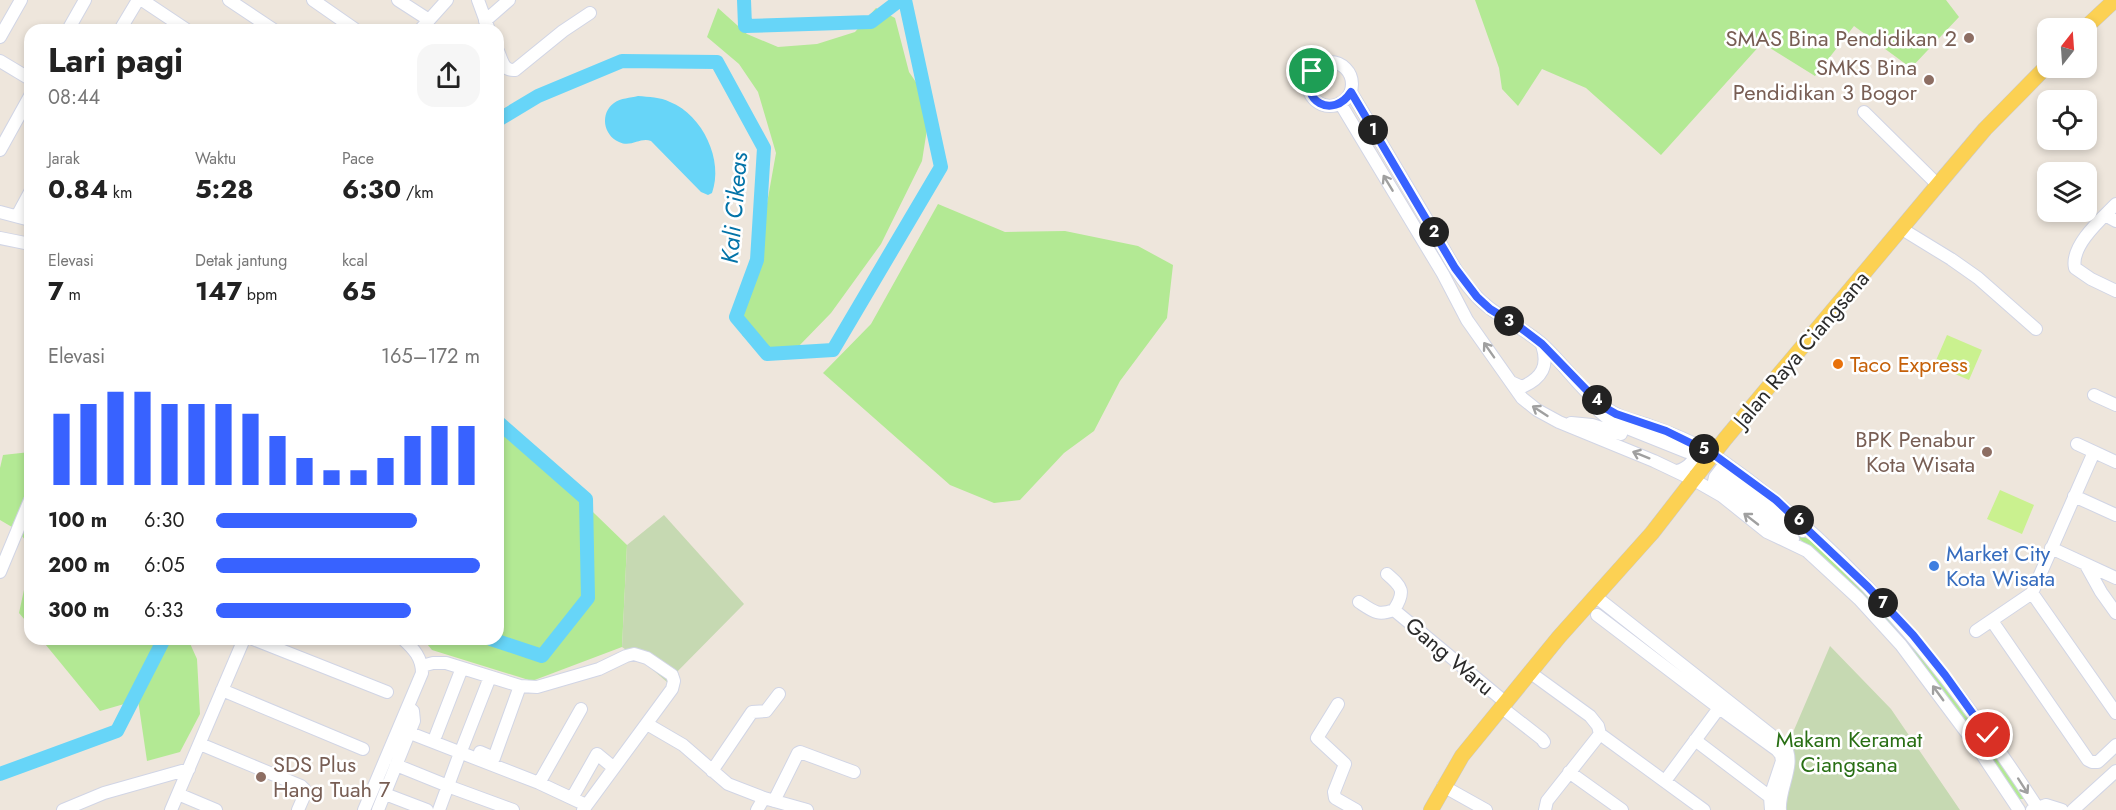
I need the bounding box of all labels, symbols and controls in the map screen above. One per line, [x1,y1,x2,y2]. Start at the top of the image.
north arrow [2037,18,2097,78]
map controls [2037,18,2097,222]
place label: SMAS Bina Pendidikan 2 [1725,22,1957,54]
marker: SMAS Bina Pendidikan 2 [1962,31,1976,45]
text: Lari pagi [48,37,183,84]
button: share [417,44,480,107]
pin [1286,45,1337,96]
place label: SMKS Bina Pendidikan 3 Bogor [1733,51,1917,108]
icon: arrive [1295,54,1328,87]
marker: SMKS Bina Pendidikan 3 Bogor [1922,73,1936,87]
text: 08:44 [48,83,100,112]
button: locate [2037,90,2097,150]
pin: 1 [1358,115,1388,145]
text: 1 [1369,118,1377,141]
text: Jarak [48,147,80,170]
text: Waktu [195,147,236,170]
text: Pace [342,147,374,170]
water label: Kali Cikeas [712,150,756,265]
button: layers [2037,162,2097,222]
text: 0.84 [48,170,108,208]
text: 5:28 [195,170,254,208]
text: 6:30 [342,170,401,208]
one-way arrow [1382,175,1394,192]
text: km [108,181,132,204]
text: /km [401,181,434,204]
pin: 2 [1419,217,1449,247]
text: 2 [1429,220,1439,243]
text: Elevasi [48,249,94,272]
text: Detak jantung [195,249,287,272]
text: kcal [342,249,368,272]
street label: Jalan Raya Ciangsana [1724,264,1876,437]
text: 7 [48,272,64,310]
text: 147 [195,272,242,310]
text: 65 [342,272,376,310]
text: m [64,283,81,306]
text: bpm [242,283,278,306]
pin: 3 [1494,306,1524,336]
text: 3 [1504,309,1514,332]
text: Elevasi [48,342,105,371]
text: 165–172 m [381,342,480,371]
one-way arrow [1483,343,1495,359]
place label: Taco Express [1850,348,1968,380]
marker: Taco Express [1831,357,1845,371]
pin: 4 [1582,385,1612,415]
text: 4 [1591,388,1603,411]
one-way arrow [1532,405,1549,417]
place label: BPK Penabur Kota Wisata [1855,423,1975,480]
pin: 5 [1689,434,1719,464]
text: 5 [1699,437,1709,460]
marker: BPK Penabur Kota Wisata [1980,445,1994,459]
one-way arrow [1632,449,1650,460]
pin: 6 [1784,505,1814,535]
text: 100 m [48,506,107,535]
text: 6:30 [144,506,184,535]
text: 6 [1794,508,1804,531]
one-way arrow [1743,513,1759,526]
place label: Market City Kota Wisata [1946,537,2055,594]
text: 200 m [48,551,110,580]
text: 6:05 [144,551,185,580]
marker: Market City Kota Wisata [1927,559,1941,573]
pin: 7 [1868,588,1898,618]
text: 7 [1878,591,1888,614]
text: 300 m [48,596,109,625]
text: 6:33 [144,596,183,625]
street label: Gang Waru [1399,609,1501,703]
one-way arrow [1932,685,1944,701]
pin [1962,709,2013,760]
icon: check [1971,718,2004,751]
park label: Makam Keramat Ciangsana [1776,723,1923,780]
place label: SDS Plus Hang Tuah 7 [273,748,391,805]
marker: SDS Plus Hang Tuah 7 [254,770,268,784]
one-way arrow [2017,778,2030,795]

